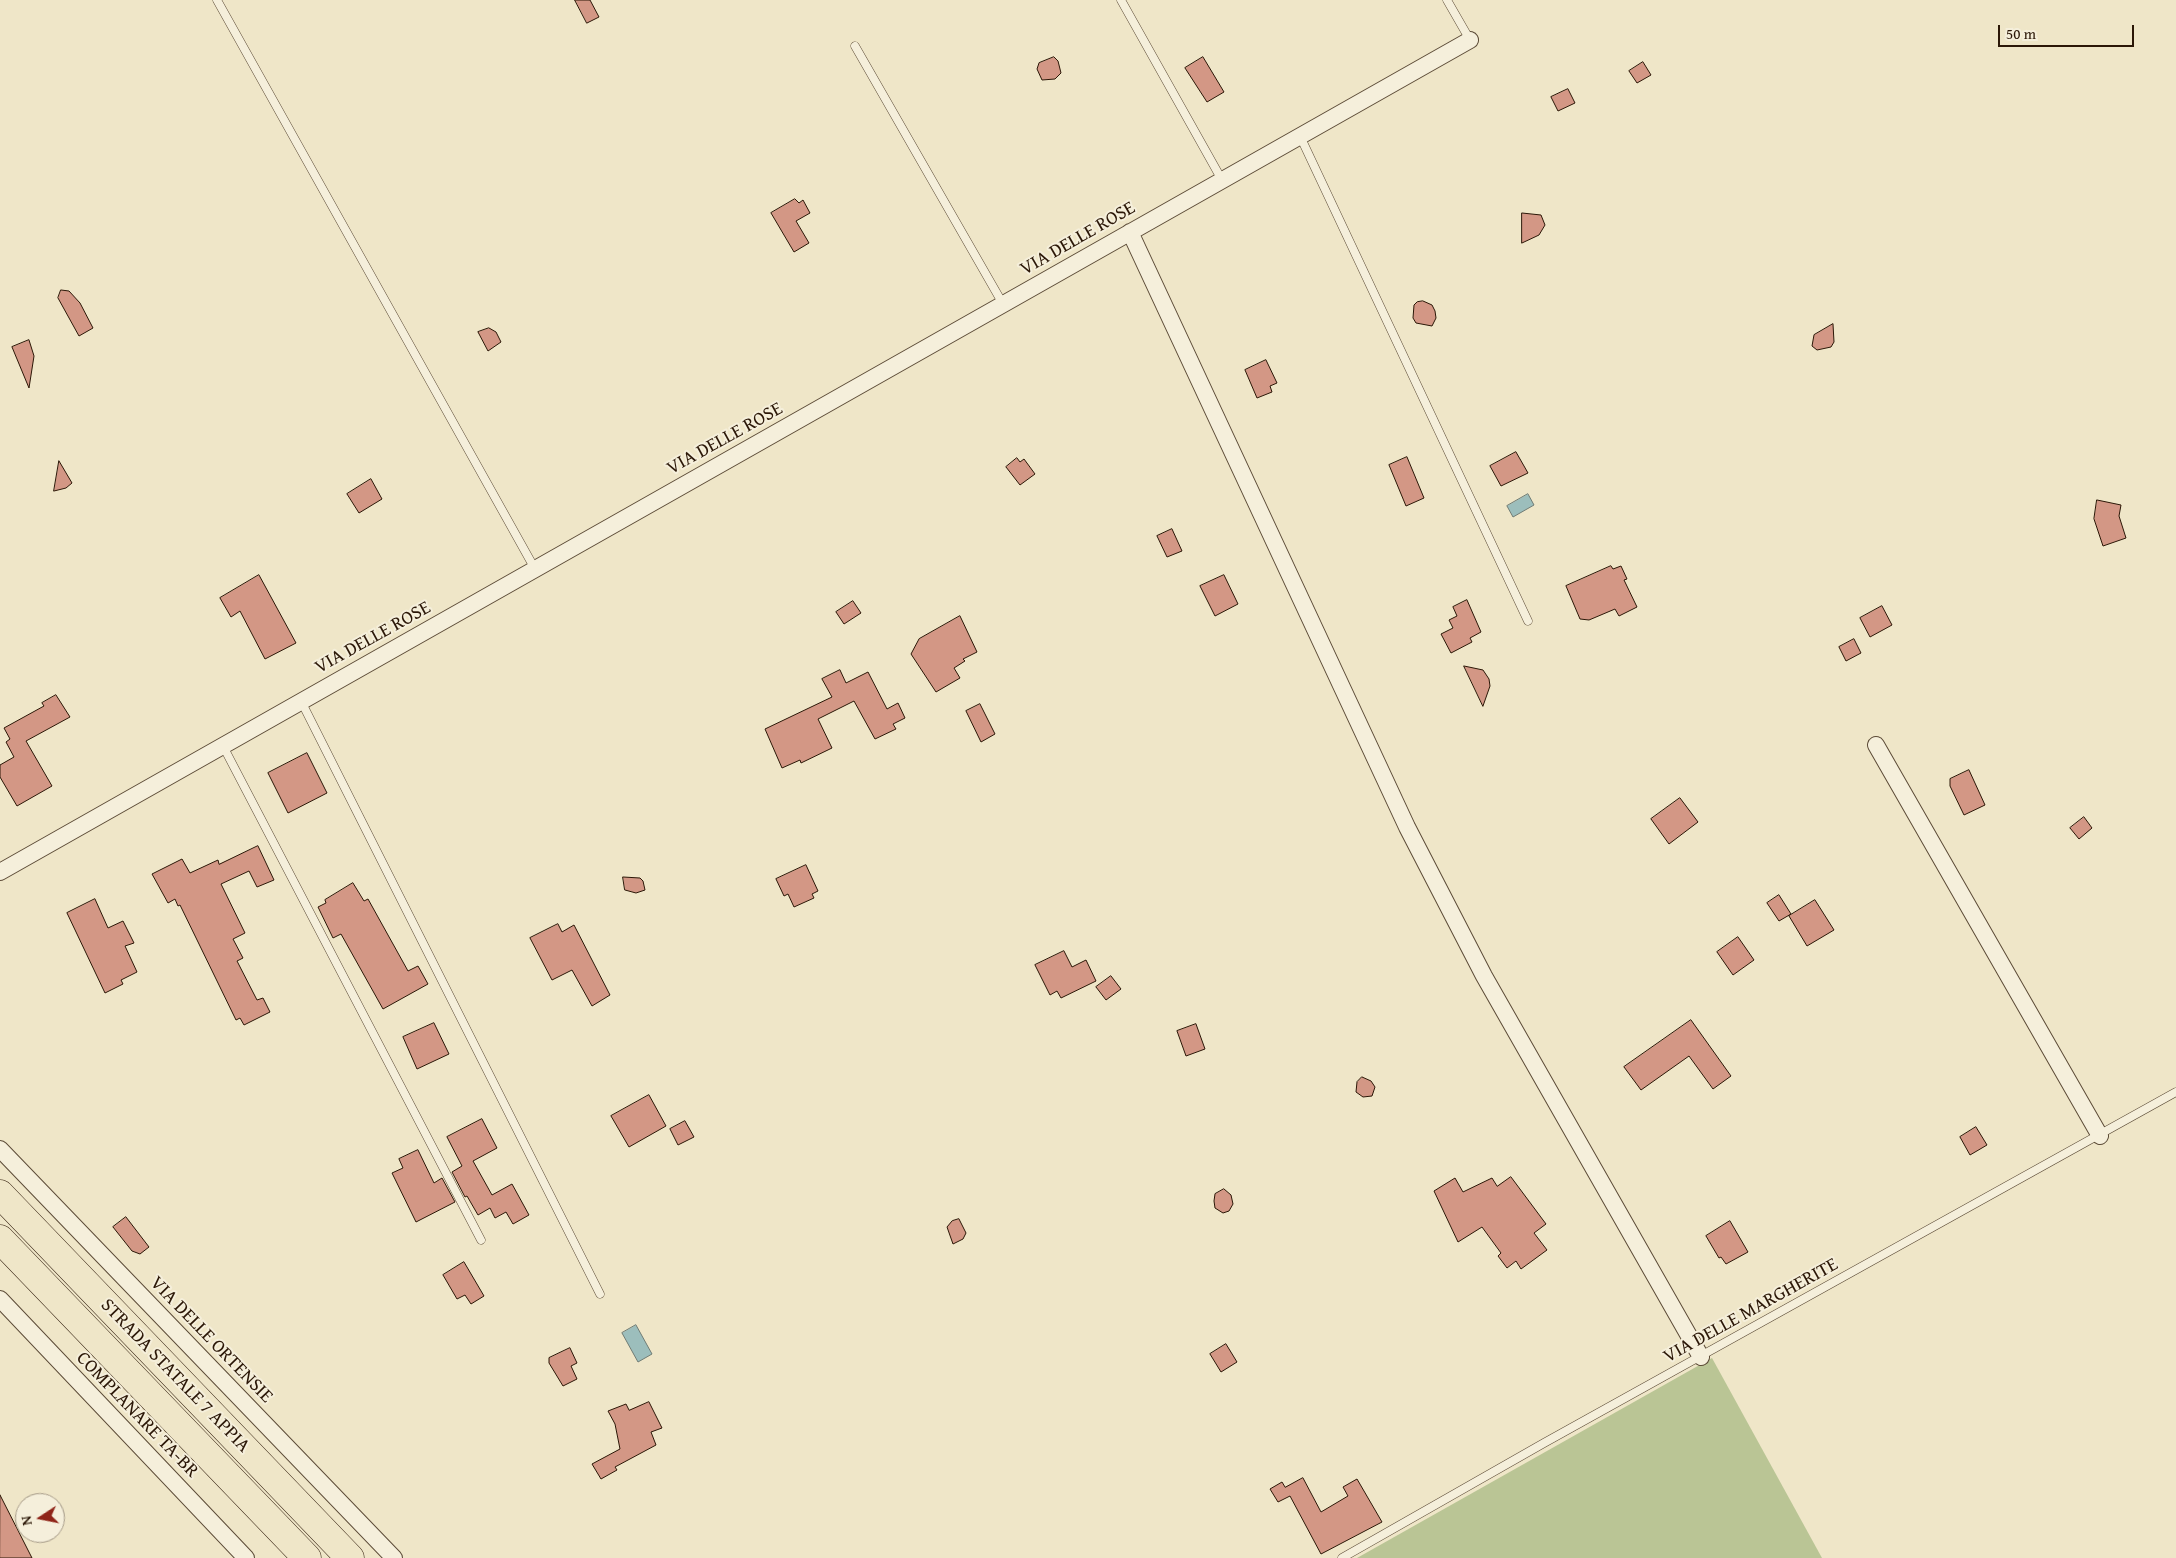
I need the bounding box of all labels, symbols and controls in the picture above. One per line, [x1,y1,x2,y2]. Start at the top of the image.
scale bar [2001,15,2137,47]
text: 50 m [2006,23,2036,44]
street label: VIA DELLE ROSE [1017,197,1139,281]
street label: VIA DELLE ROSE [663,398,787,480]
street label: VIA DELLE ROSE [311,597,435,679]
street label: VIA DELLE MARGHERITE [1660,1254,1842,1368]
street label: VIA DELLE ORTENSIE [145,1272,277,1408]
street label: STRADA STATALE 7 APPIA [96,1294,254,1458]
street label: COMPLANARE TA-BR [71,1347,203,1483]
north arrow [15,1493,65,1543]
text: N [16,1514,37,1527]

